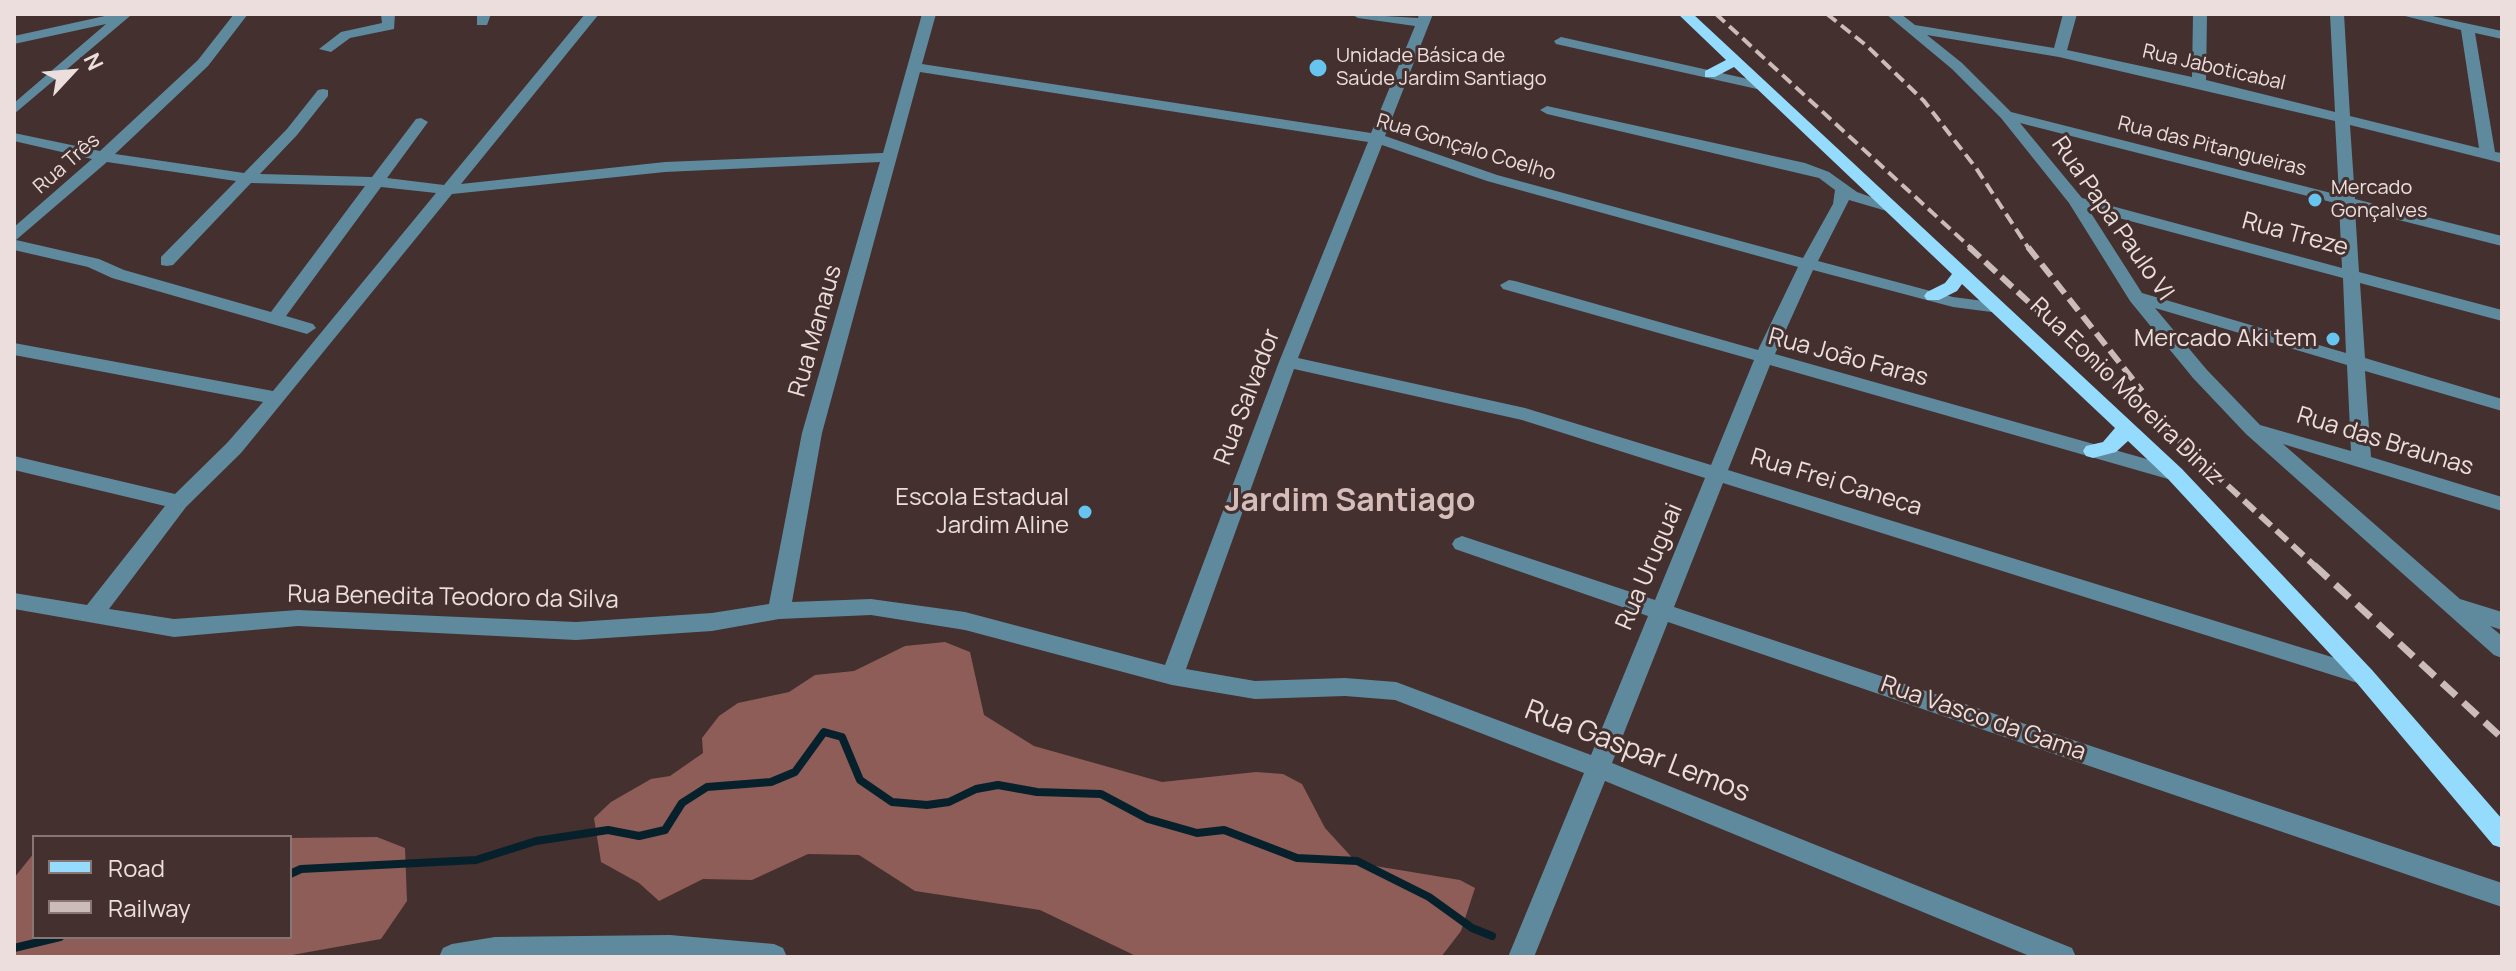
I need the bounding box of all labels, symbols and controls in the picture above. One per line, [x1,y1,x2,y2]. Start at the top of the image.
north arrow [32,32,112,112]
street label: Rua Jaboticabal [2140,40,2288,96]
place label: Unidade Básica de Saúde Jardim Santiago [1336,44,1547,91]
text: N [77,48,111,75]
marker: Unidade Básica de Saúde Jardim Santiago [1307,57,1329,79]
street label: Rua Gonçalo Coelho [1373,109,1559,187]
street label: Rua das Pitangueiras [2115,112,2309,182]
street label: Rua Três [29,129,105,199]
street label: Rua Papa Paulo VI [2045,132,2179,306]
place label: Mercado Gonçalves [2331,176,2427,223]
marker: Mercado Gonçalves [2306,191,2324,209]
street label: Rua Treze [2239,207,2351,263]
street label: Rua Manaus [783,262,849,400]
street label: Rua Eonio Moreira Diniz [2023,292,2229,492]
street label: Rua João Faras [1765,323,1931,393]
street label: Rua Salvador [1209,325,1287,469]
place label: Mercado Aki tem [2134,325,2317,353]
marker: Mercado Aki tem [2324,330,2342,348]
street label: Rua das Braunas [2293,401,2477,483]
street label: Rua Frei Caneca [1747,443,1925,523]
district label: Jardim Santiago [1224,483,1476,521]
place label: Escola Estadual Jardim Aline [895,484,1069,540]
street label: Rua Uruguai [1610,499,1690,635]
marker: Escola Estadual Jardim Aline [1076,503,1094,521]
street label: Rua Benedita Teodoro da Silva [287,581,619,615]
street label: Rua Vasco da Gama [1877,670,2089,768]
street label: Rua Gaspar Lemos [1520,694,1754,810]
legend [32,835,292,939]
text: Road [108,851,165,884]
text: Railway [108,891,191,924]

